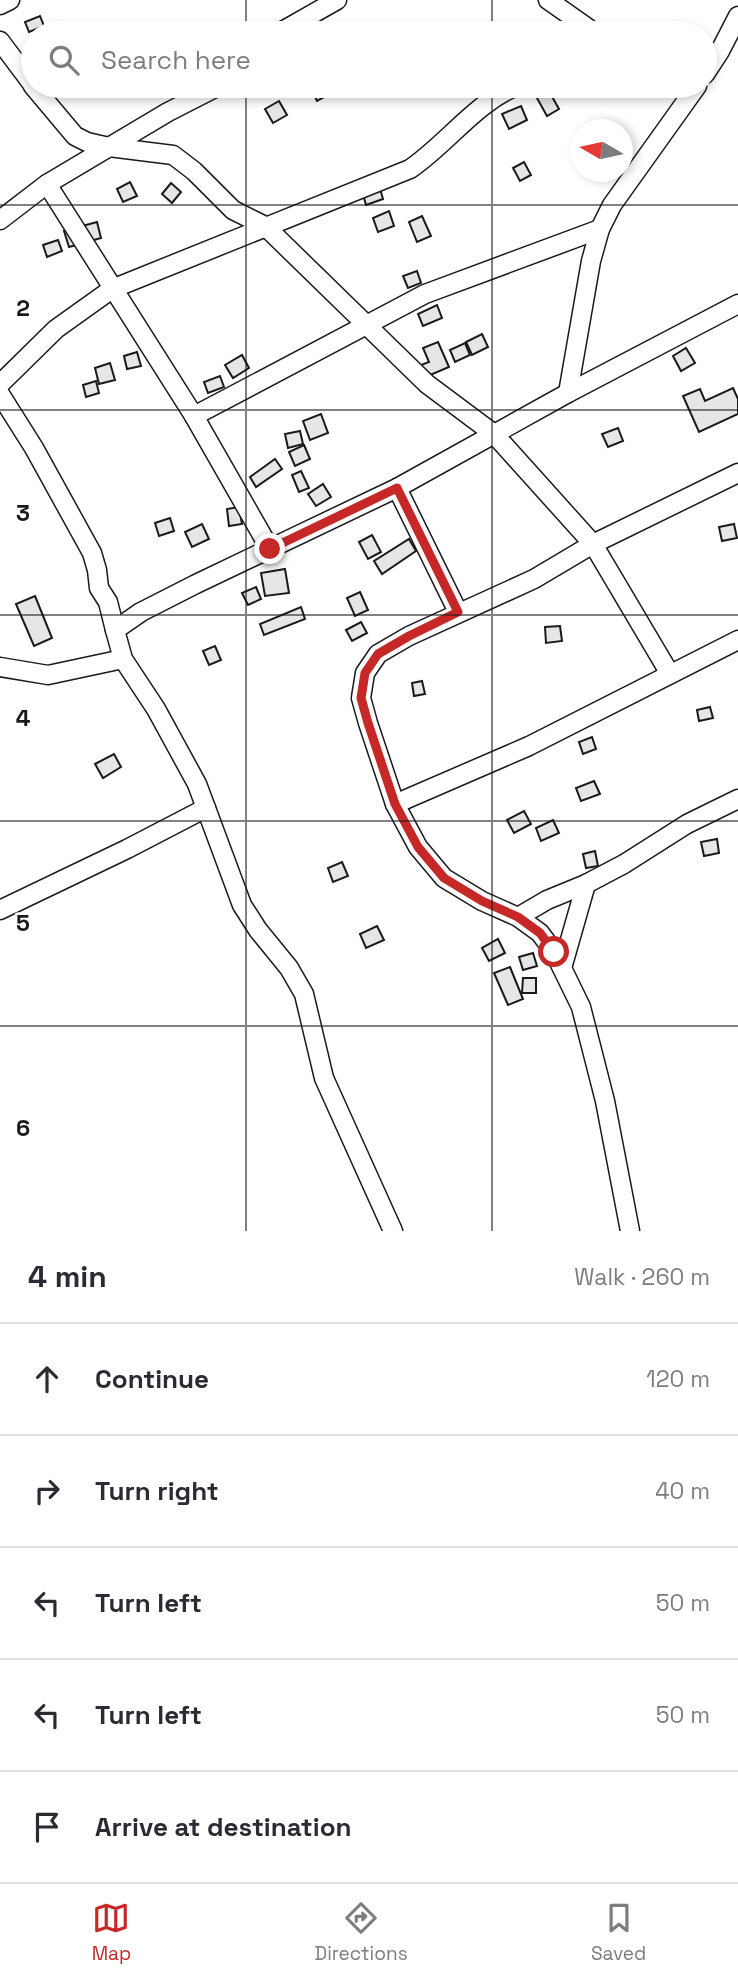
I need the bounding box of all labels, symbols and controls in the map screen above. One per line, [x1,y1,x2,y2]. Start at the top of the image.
search box [21,21,717,98]
icon: search [45,41,83,79]
text: Search here [101,43,251,77]
north arrow [570,119,633,182]
text: 2 [16,293,30,323]
text: 3 [16,498,30,528]
route end [254,533,285,564]
text: 4 [16,703,31,733]
text: 5 [16,908,30,938]
route start [538,936,569,967]
text: 6 [16,1113,30,1143]
text: 4 min [28,1257,107,1296]
text: Walk · 260 m [574,1262,710,1292]
icon: ahead [28,1360,66,1398]
text: Continue [95,1362,209,1396]
text: 120 m [646,1364,710,1394]
icon: right [28,1472,66,1510]
text: Turn right [95,1474,219,1508]
text: 40 m [655,1476,710,1506]
icon: left [28,1584,66,1622]
text: Turn left [95,1586,202,1620]
text: 50 m [656,1588,710,1618]
icon: left [28,1696,66,1734]
text: Turn left [95,1698,202,1732]
text: 50 m [656,1700,710,1730]
icon: arrive [28,1808,66,1846]
text: Arrive at destination [95,1810,352,1844]
tab: Map [92,1899,131,1966]
tab: Directions [315,1899,408,1966]
tab: Saved [591,1899,646,1966]

